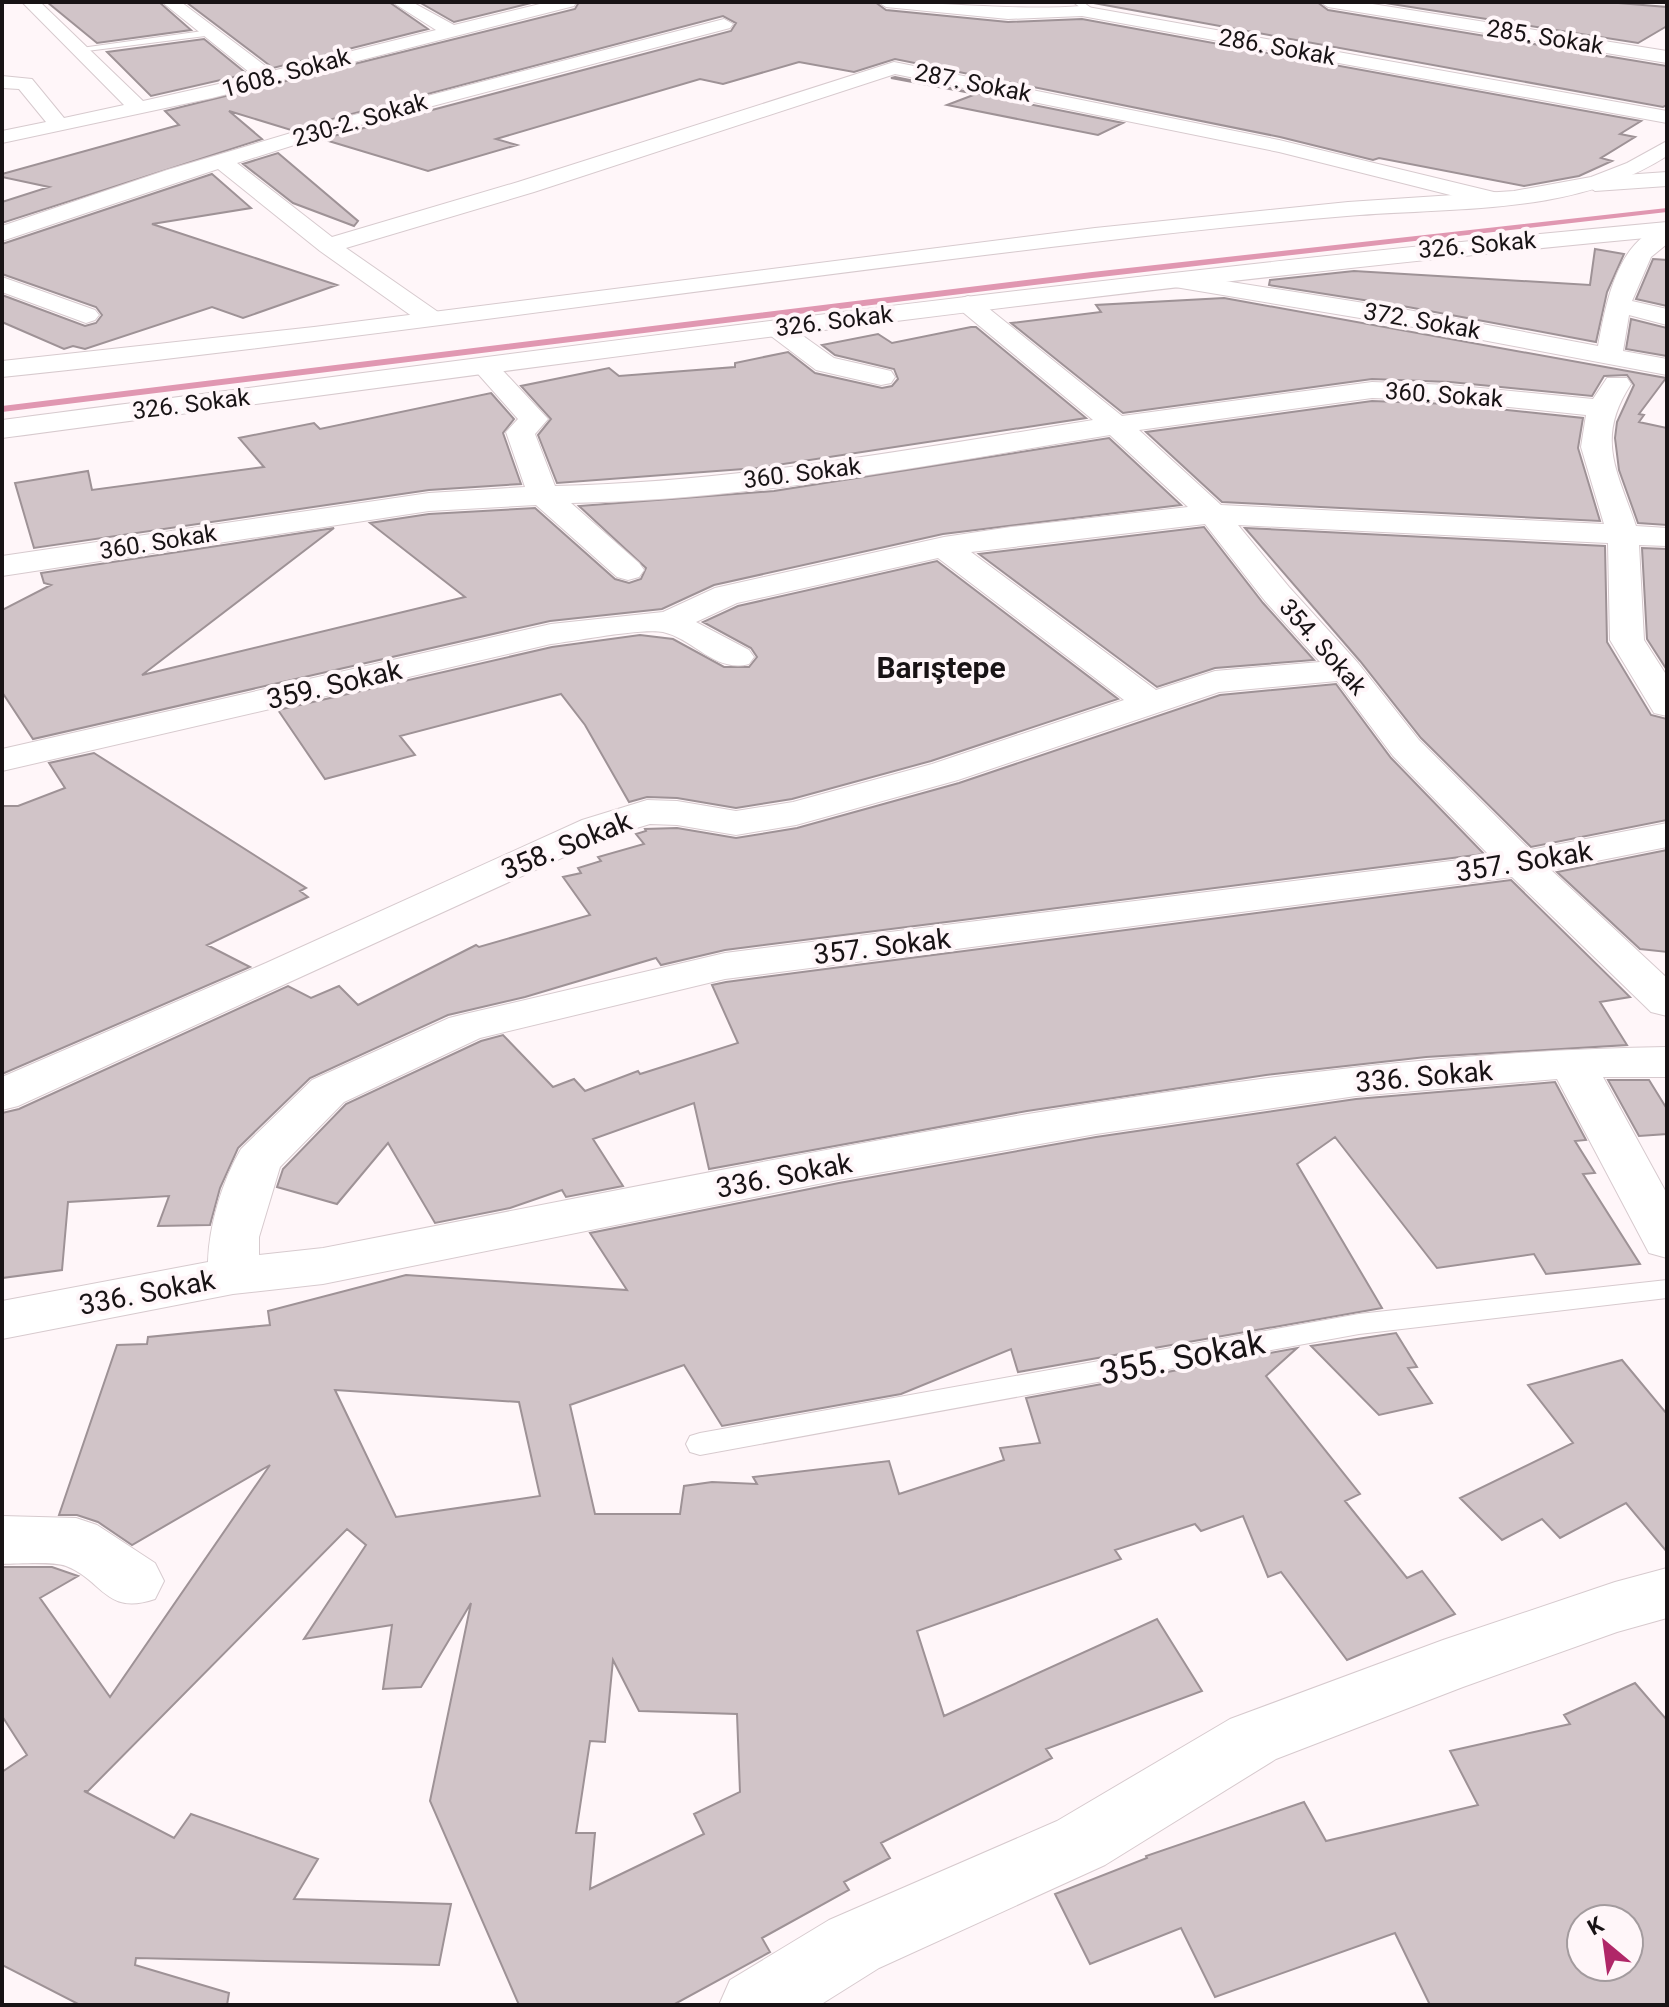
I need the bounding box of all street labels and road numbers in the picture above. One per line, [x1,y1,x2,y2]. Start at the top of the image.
street label: 285. Sokak [1484,14,1606,60]
street label: 286. Sokak [1216,23,1338,71]
street label: 1608. Sokak [219,42,354,104]
street label: 287. Sokak [912,58,1034,108]
street label: 230-2. Sokak [290,87,431,153]
street label: 326. Sokak [1417,226,1538,264]
street label: 372. Sokak [1361,297,1483,345]
street label: 326. Sokak [774,300,895,342]
street label: 360. Sokak [1384,377,1505,413]
street label: 326. Sokak [131,383,252,425]
street label: 360. Sokak [742,452,863,494]
street label: 360. Sokak [97,519,219,565]
street label: 354. Sokak [1274,593,1373,701]
street label: 359. Sokak [263,653,406,716]
street label: 358. Sokak [496,804,637,887]
street label: 357. Sokak [1453,834,1595,889]
street label: 357. Sokak [812,922,953,971]
street label: 336. Sokak [1354,1054,1495,1099]
street label: 336. Sokak [713,1146,856,1205]
street label: 336. Sokak [76,1263,219,1322]
street label: 355. Sokak [1096,1321,1269,1393]

